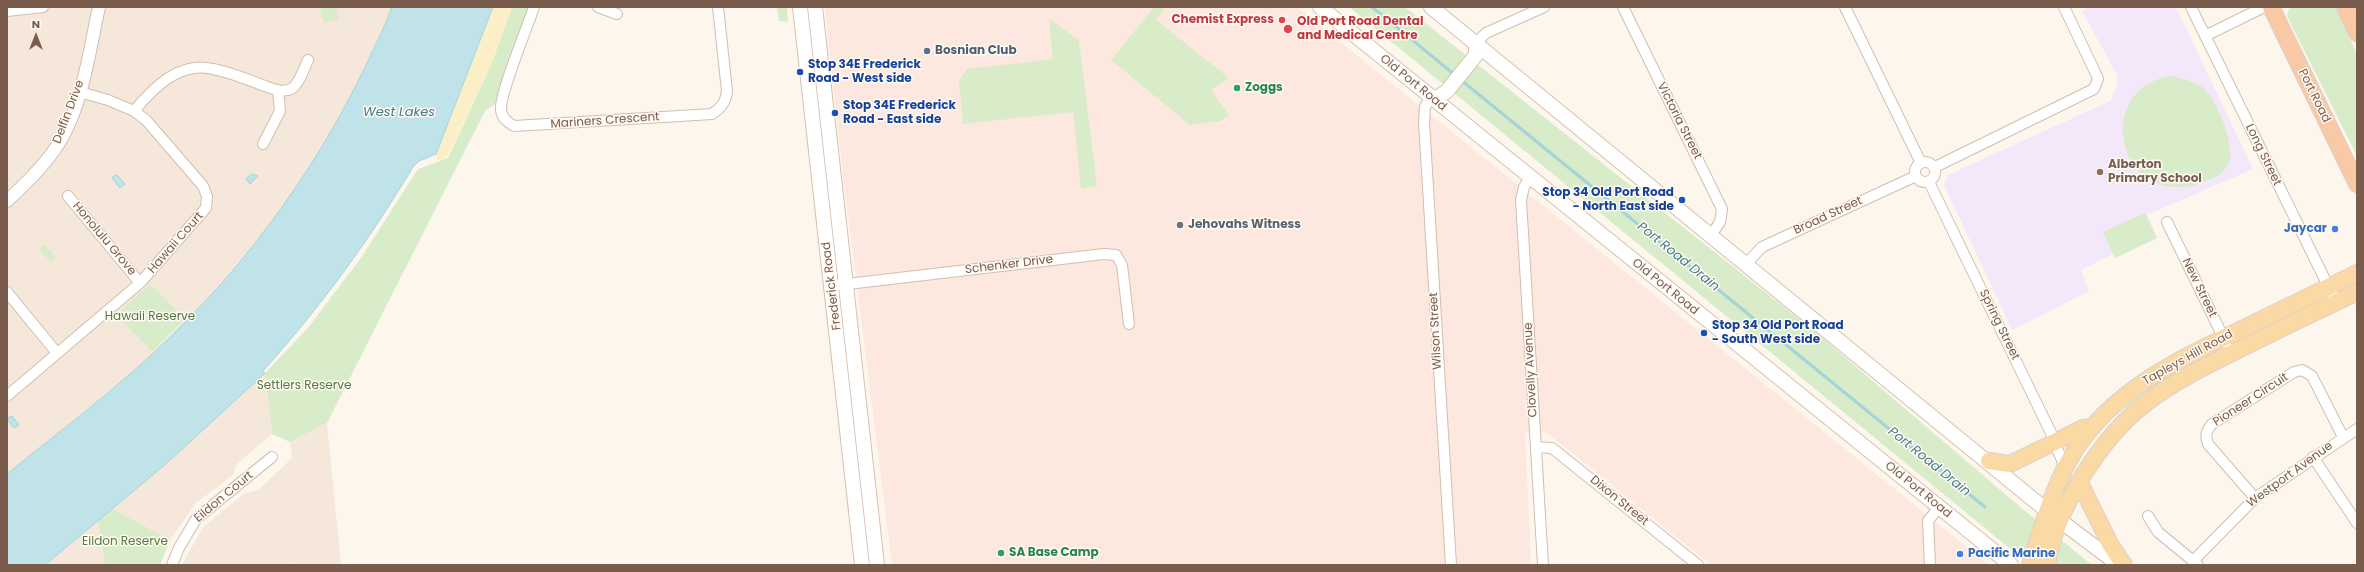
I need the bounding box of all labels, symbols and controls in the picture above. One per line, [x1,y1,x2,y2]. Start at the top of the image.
place label: Chemist Express [1171,13,1274,27]
marker: Chemist Express [1277,15,1287,25]
place label: Old Port Road Dental and Medical Centre [1297,15,1423,43]
north arrow [16,16,56,56]
text: N [32,16,40,32]
marker: Old Port Road Dental and Medical Centre [1282,23,1294,35]
place label: Bosnian Club [935,44,1017,58]
marker: Bosnian Club [922,46,932,56]
street label: Old Port Road [1377,52,1449,114]
place label: Stop 34E Frederick Road - West side [808,58,921,86]
marker: Stop 34E Frederick Road - West side [795,67,805,77]
street label: Port Road [2295,67,2333,125]
street label: Delfin Drive [50,78,88,146]
street label: Victoria Street [1653,80,1705,162]
place label: Zoggs [1245,81,1283,95]
marker: Zoggs [1232,83,1242,93]
place label: Stop 34E Frederick Road - East side [843,99,956,127]
water label: West Lakes [363,105,435,121]
marker: Stop 34E Frederick Road - East side [830,108,840,118]
street label: Mariners Crescent [550,110,660,132]
street label: Long Street [2242,122,2284,188]
place label: Alberton Primary School [2108,158,2202,186]
marker: Alberton Primary School [2095,167,2105,177]
place label: Stop 34 Old Port Road - North East side [1542,186,1674,214]
street label: Broad Street [1791,194,1865,238]
marker: Stop 34 Old Port Road - North East side [1677,195,1687,205]
street label: Honolulu Grove [69,199,139,279]
street label: Hawaii Court [145,209,207,277]
place label: Jehovahs Witness [1188,218,1301,232]
water label: Port Road Drain [1634,219,1722,295]
marker: Jehovahs Witness [1175,220,1185,230]
place label: Jaycar [2284,222,2327,236]
marker: Jaycar [2330,224,2340,234]
street label: Frederick Road [819,241,845,331]
street label: Schenker Drive [964,252,1054,278]
street label: Old Port Road [1629,256,1701,318]
street label: New Street [2178,256,2220,320]
street label: Spring Street [1976,287,2022,363]
street label: Wilson Street [1427,292,1445,370]
park label: Hawaii Reserve [105,310,195,324]
place label: Stop 34 Old Port Road - South West side [1712,319,1844,347]
street label: Clovelly Avenue [1521,322,1541,418]
street label: Tapleys Hill Road [2140,327,2236,389]
marker: Stop 34 Old Port Road - South West side [1699,328,1709,338]
street label: Pioneer Circuit [2211,370,2291,430]
park label: Settlers Reserve [257,379,351,393]
water label: Port Road Drain [1885,424,1973,500]
street label: Westport Avenue [2244,439,2336,511]
street label: Old Port Road [1882,459,1954,521]
street label: Eildon Court [192,468,256,526]
street label: Dixon Street [1587,473,1651,529]
park label: Eildon Reserve [82,535,168,549]
place label: SA Base Camp [1009,546,1099,560]
place label: Pacific Marine [1968,547,2055,561]
marker: SA Base Camp [996,548,1006,558]
marker: Pacific Marine [1955,549,1965,559]

